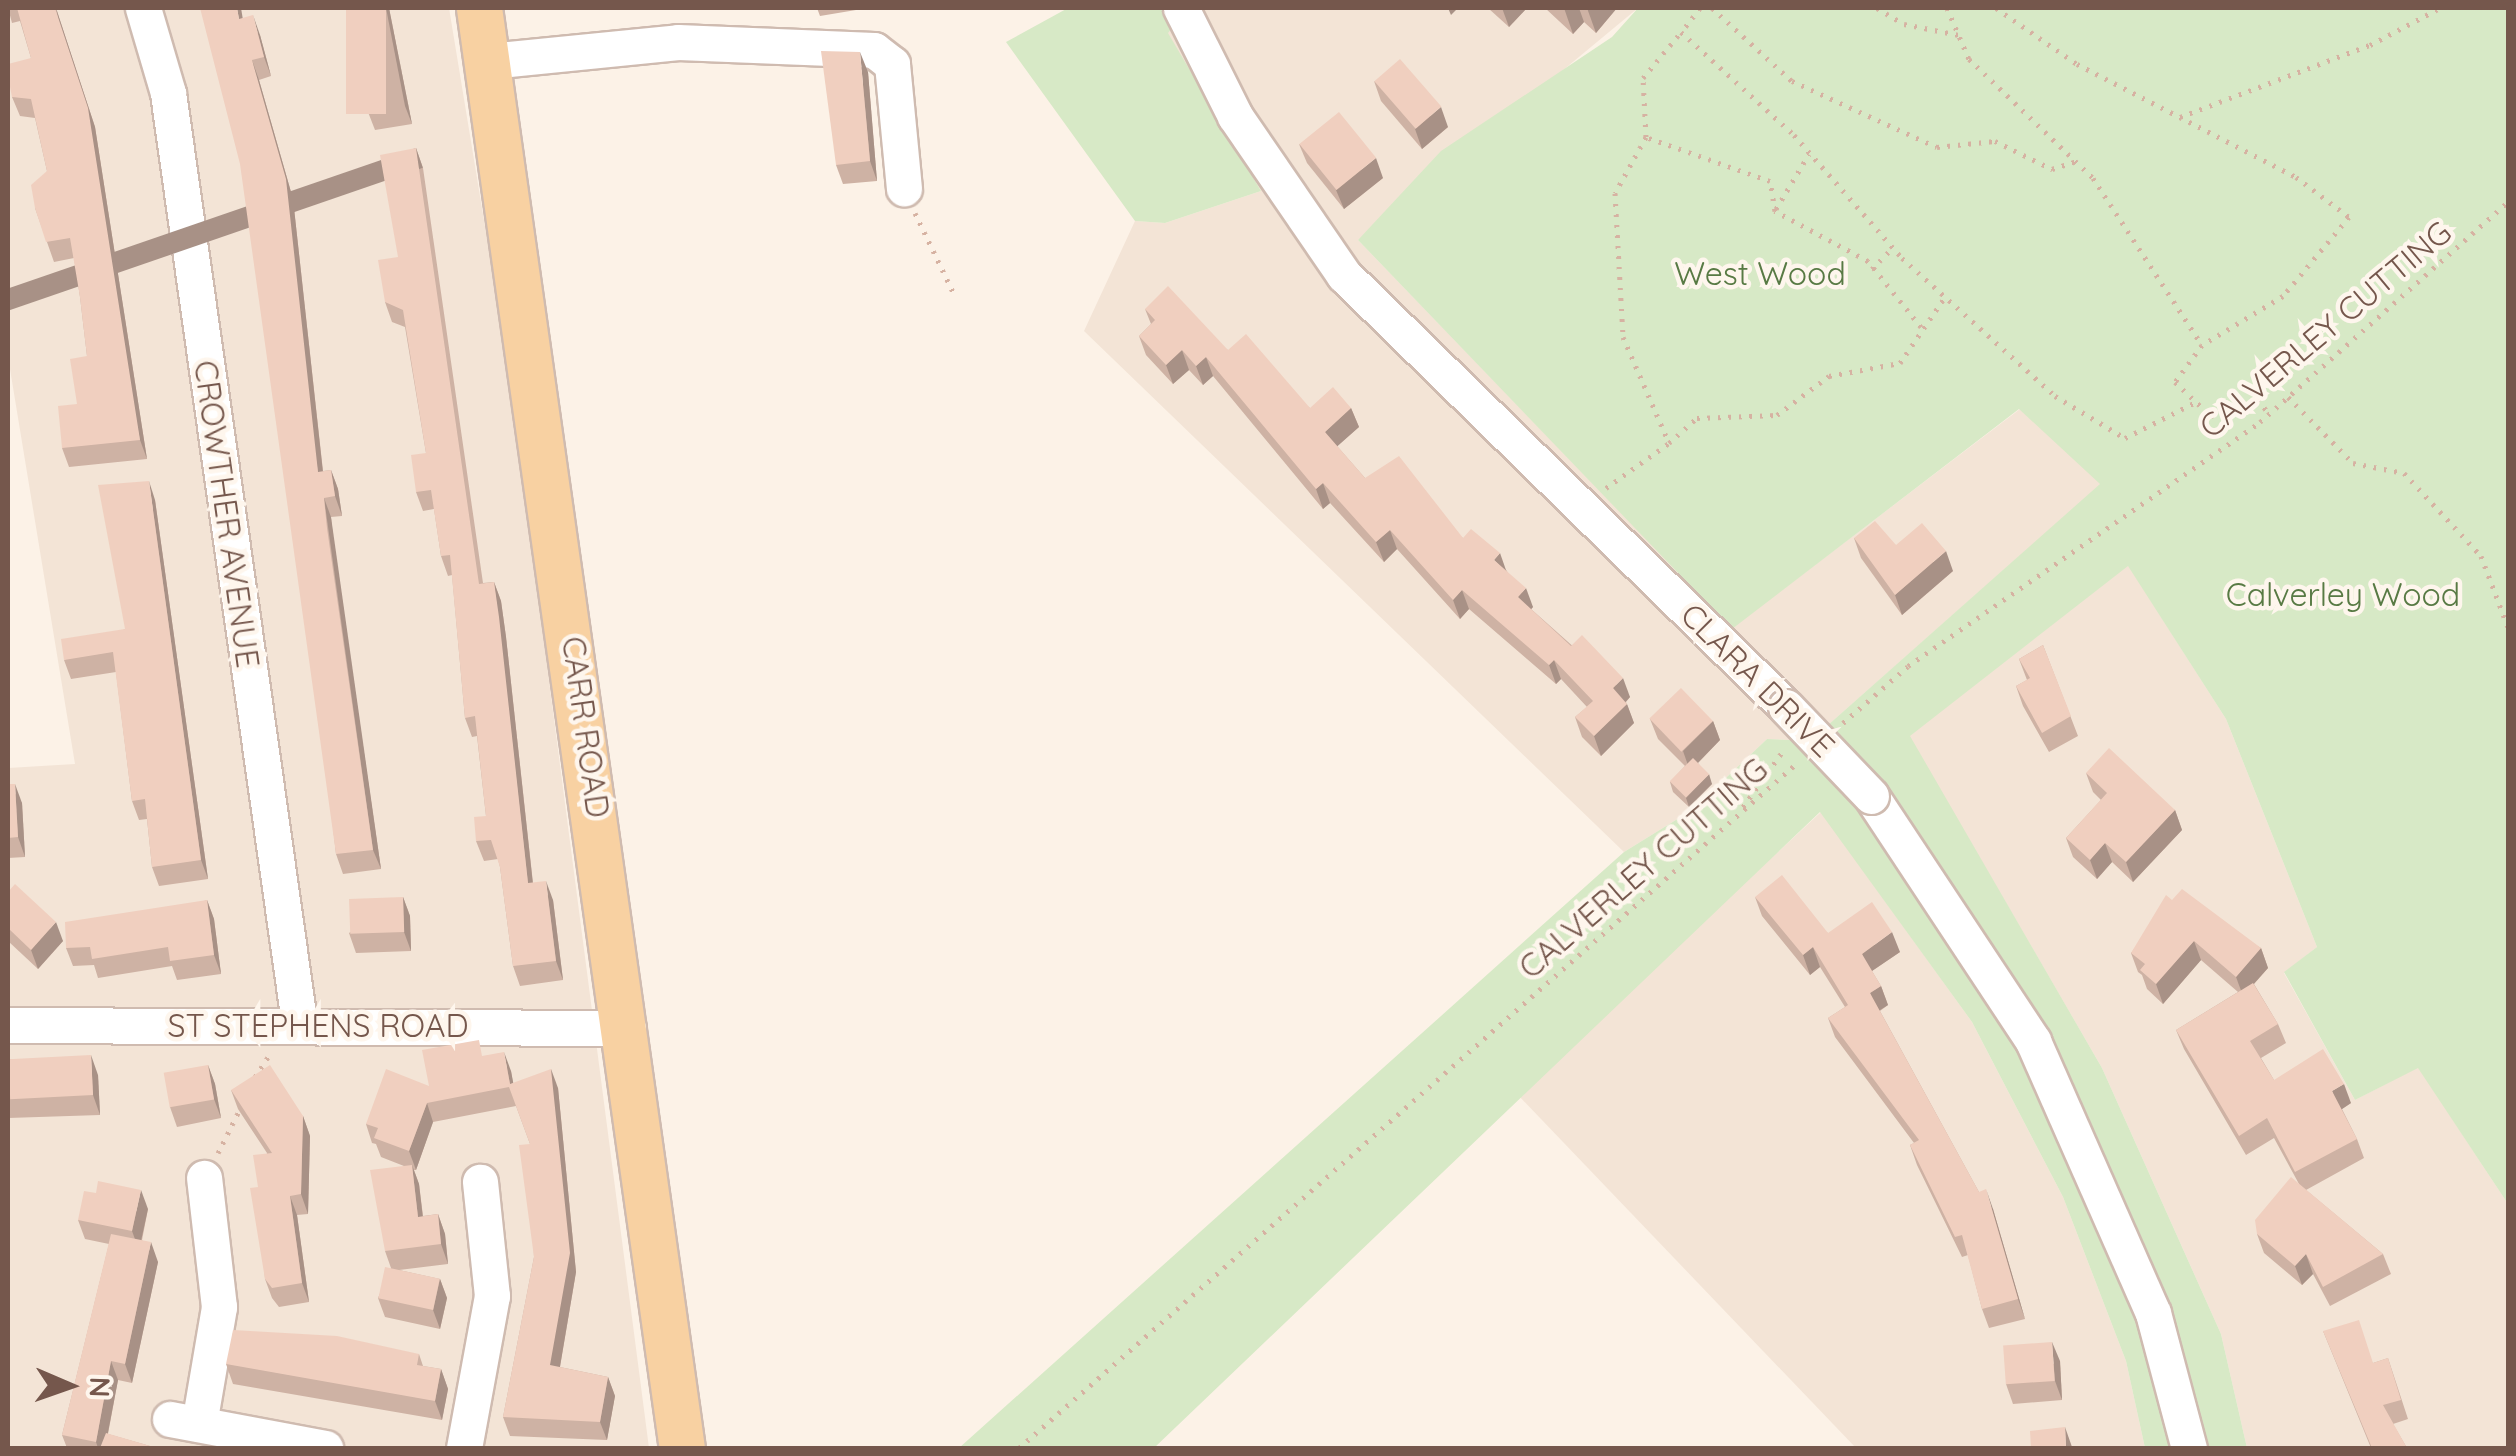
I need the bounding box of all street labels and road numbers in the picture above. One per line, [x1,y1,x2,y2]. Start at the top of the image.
street label: CALVERLEY CUTTING [2191,213,2459,445]
street label: CROWTHER AVENUE [186,358,268,670]
street label: CLARA DRIVE [1673,595,1843,765]
street label: CARR ROAD [554,634,618,820]
street label: CALVERLEY CUTTING [1511,750,1775,986]
street label: ST STEPHENS ROAD [167,1006,469,1044]

